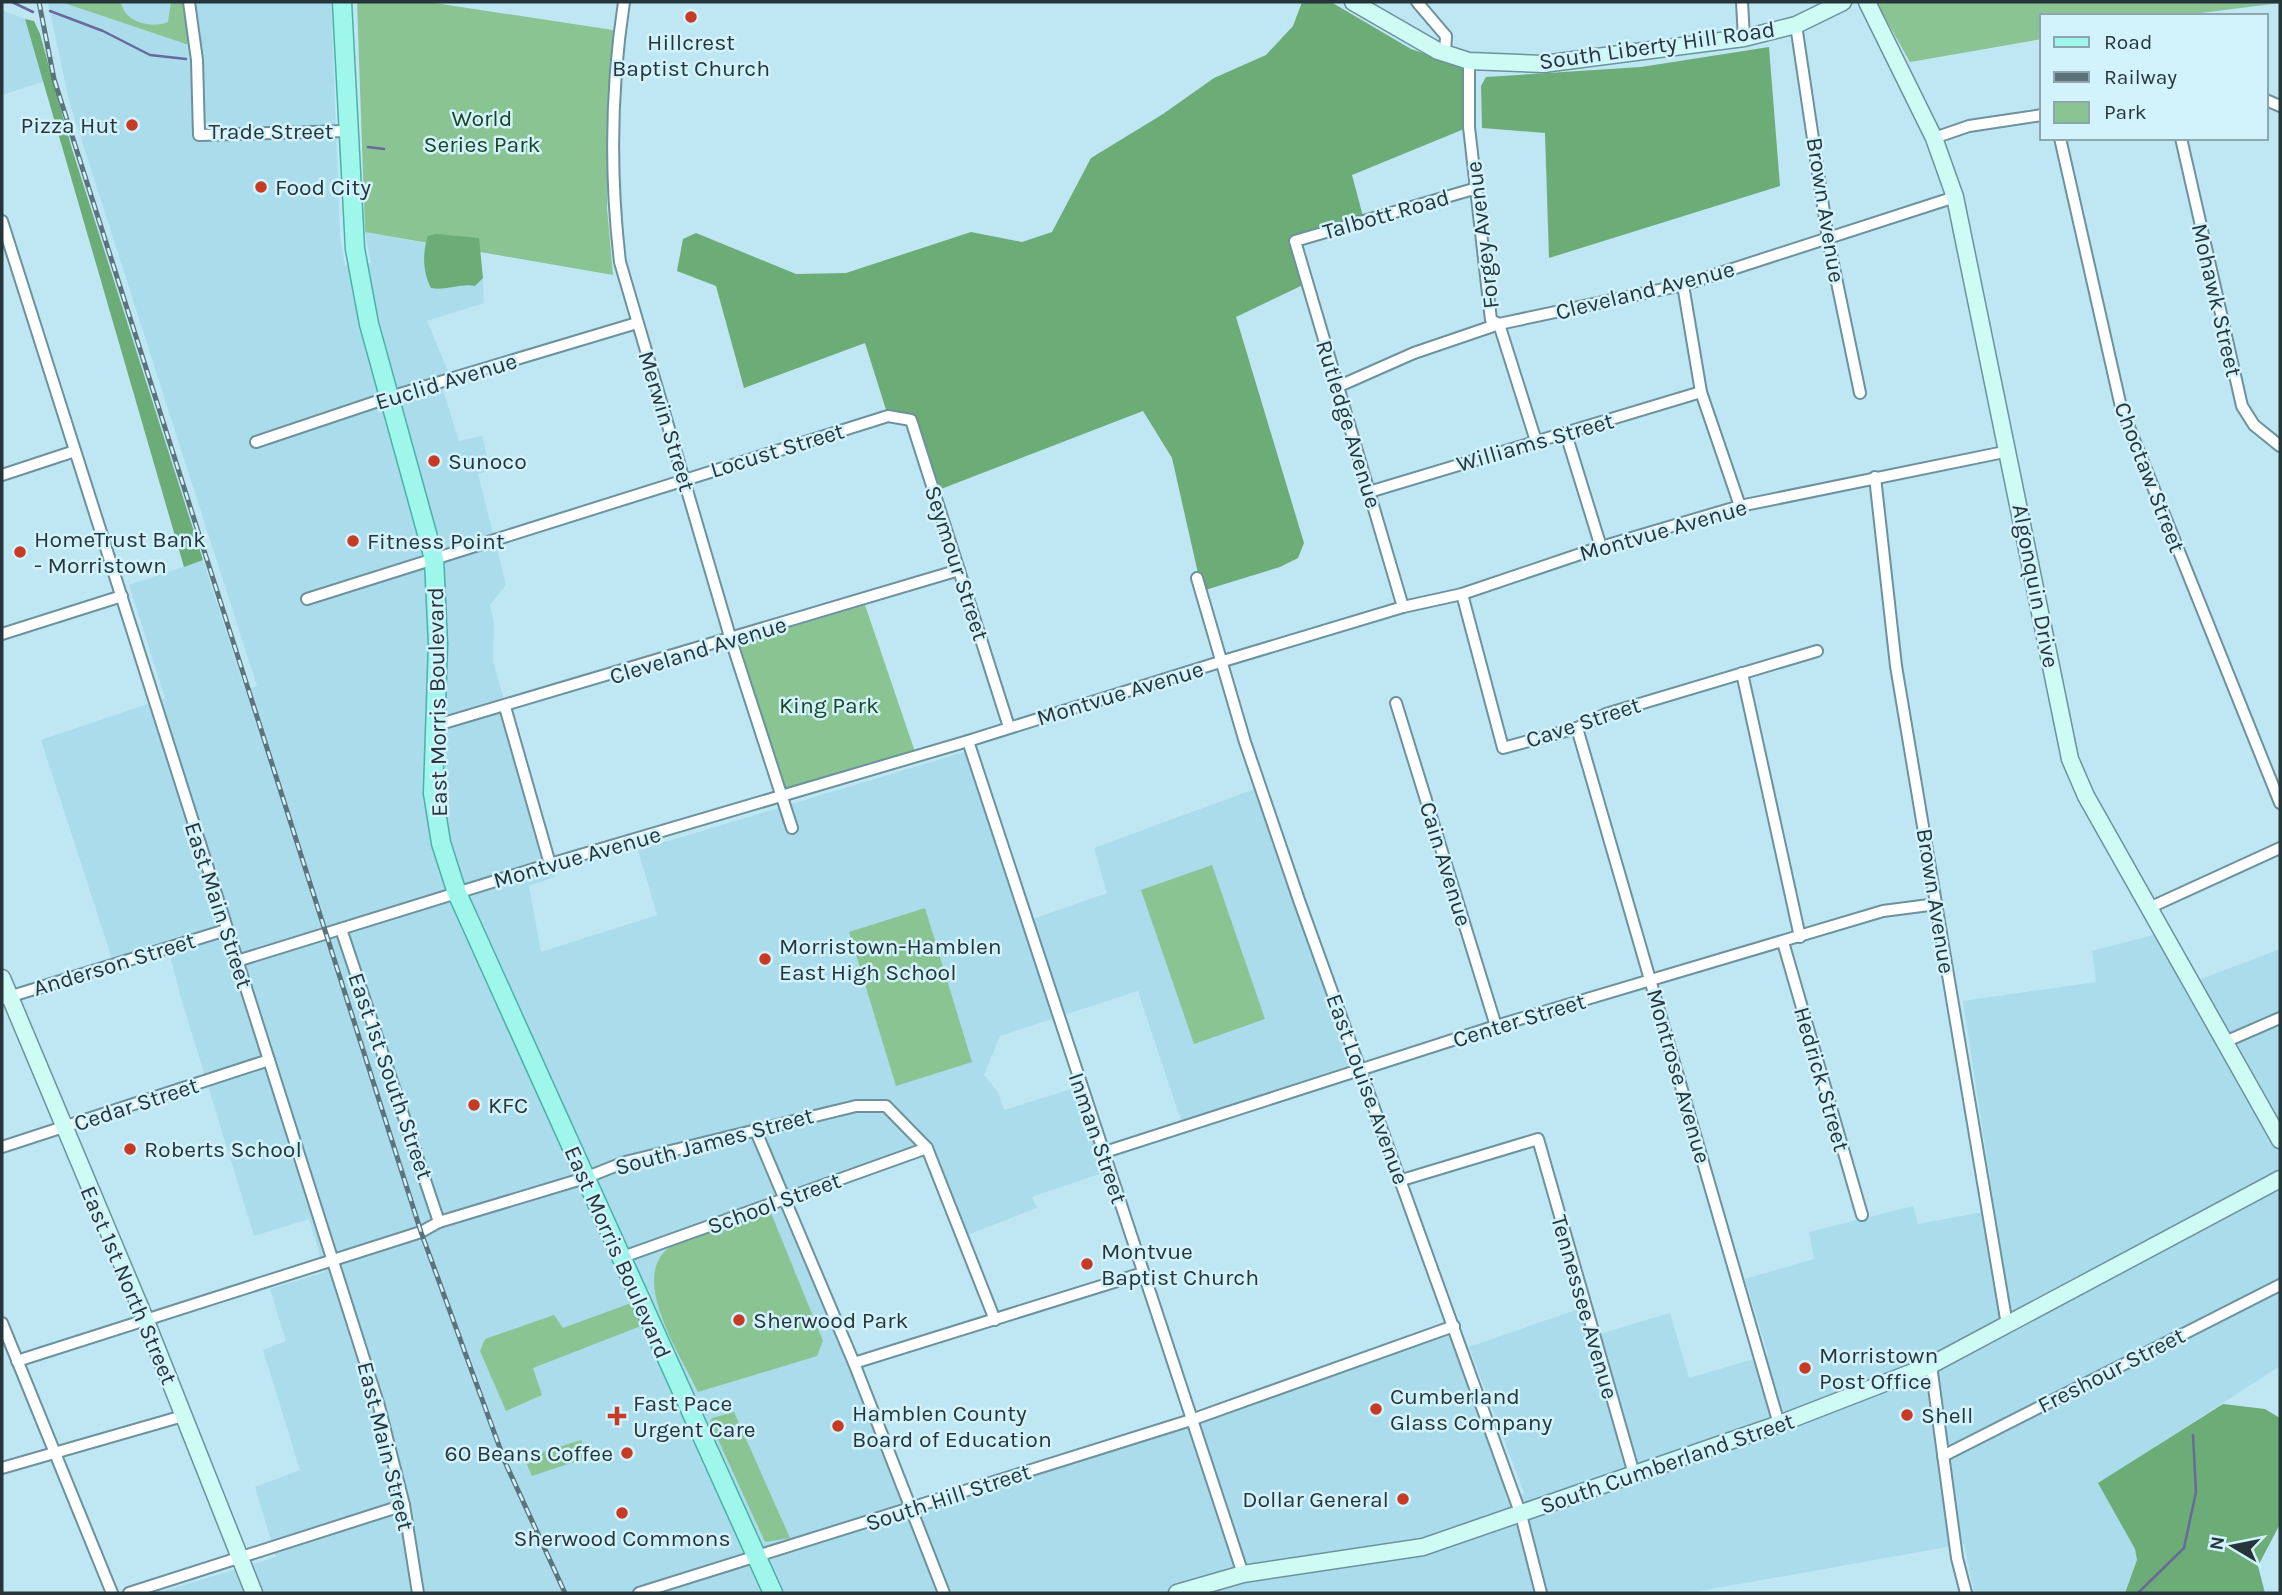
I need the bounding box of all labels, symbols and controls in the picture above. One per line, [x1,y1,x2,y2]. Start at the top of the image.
marker: Hillcrest Baptist Church [683,9,699,25]
legend [2040,14,2268,140]
street label: South Liberty Hill Road [1537,16,1777,75]
place label: Hillcrest Baptist Church [612,29,770,82]
text: Road [2104,30,2152,54]
text: Railway [2104,65,2177,89]
text: Park [2104,100,2147,124]
park label: World Series Park [424,105,540,158]
place label: Pizza Hut [21,112,118,139]
marker: Pizza Hut [124,117,140,133]
street label: Trade Street [209,118,334,145]
street label: Brown Avenue [1801,135,1850,285]
street label: Forgey Avenue [1460,160,1505,310]
place label: Food City [275,174,371,201]
marker: Food City [253,179,269,195]
street label: Talbott Road [1320,184,1453,245]
street label: Mohawk Street [2186,221,2247,380]
street label: Cleveland Avenue [1553,255,1737,326]
street label: Rutledge Avenue [1310,337,1387,512]
street label: Euclid Avenue [372,347,520,416]
street label: Merwin Street [632,348,701,495]
street label: Choctaw Street [2108,398,2191,557]
street label: Williams Street [1454,407,1617,478]
street label: Locust Street [707,417,848,484]
place label: Sunoco [448,448,527,475]
marker: Sunoco [426,453,442,469]
street label: Seymour Street [919,482,994,644]
street label: Montvue Avenue [1576,494,1750,567]
street label: Algonquin Drive [2006,502,2065,670]
place label: HomeTrust Bank - Morristown [34,526,206,579]
place label: Fitness Point [367,528,505,555]
marker: Fitness Point [345,533,361,549]
marker: HomeTrust Bank - Morristown [12,544,28,560]
street label: East Morris Boulevard [422,587,453,817]
street label: Cleveland Avenue [606,611,790,690]
street label: Montvue Avenue [1033,655,1207,732]
street label: Cave Street [1523,691,1644,754]
park label: King Park [779,692,879,719]
street label: Cain Avenue [1414,799,1477,930]
street label: East Main Street [179,819,258,992]
street label: Montvue Avenue [490,821,664,894]
street label: Brown Avenue [1911,826,1960,976]
street label: Anderson Street [30,927,199,1002]
place label: Morristown-Hamblen East High School [779,933,1002,986]
marker: Morristown-Hamblen East High School [757,951,773,967]
street label: East 1st South Street [342,969,439,1184]
street label: Montrose Avenue [1641,986,1716,1167]
street label: Center Street [1450,987,1589,1053]
street label: East Louise Avenue [1320,990,1415,1188]
street label: Hedrick Street [1788,1004,1855,1155]
street label: Inman Street [1062,1069,1133,1208]
street label: Cedar Street [71,1072,202,1137]
place label: KFC [488,1092,528,1119]
marker: KFC [466,1097,482,1113]
street label: South James Street [612,1102,817,1181]
place label: Roberts School [144,1136,302,1163]
marker: Roberts School [122,1141,138,1157]
street label: East Morris Boulevard [558,1142,677,1363]
street label: School Street [704,1167,845,1240]
street label: East 1st North Street [74,1182,183,1389]
street label: Tennessee Avenue [1545,1212,1624,1402]
place label: Montvue Baptist Church [1101,1238,1259,1291]
marker: Montvue Baptist Church [1079,1256,1095,1272]
place label: Sherwood Park [753,1307,909,1334]
marker: Sherwood Park [731,1312,747,1328]
street label: Freshour Street [2033,1322,2190,1419]
place label: Morristown Post Office [1819,1342,1938,1395]
street label: East Main Street [351,1359,420,1534]
marker: Morristown Post Office [1797,1360,1813,1376]
place label: Cumberland Glass Company [1390,1383,1553,1436]
place label: Fast Pace Urgent Care [633,1390,756,1443]
place label: Hamblen County Board of Education [852,1400,1052,1453]
marker: Cumberland Glass Company [1368,1401,1384,1417]
place label: Shell [1921,1402,1973,1429]
marker: Fast Pace Urgent Care [607,1406,627,1426]
street label: South Cumberland Street [1537,1407,1798,1520]
marker: Shell [1899,1407,1915,1423]
marker: Hamblen County Board of Education [830,1418,846,1434]
place label: 60 Beans Coffee [444,1440,613,1467]
marker: 60 Beans Coffee [619,1445,635,1461]
street label: South Hill Street [862,1458,1034,1537]
place label: Dollar General [1242,1486,1389,1513]
marker: Dollar General [1395,1491,1411,1507]
marker: Sherwood Commons [614,1505,630,1521]
north arrow [2198,1511,2268,1581]
place label: Sherwood Commons [513,1525,731,1552]
text: N [2205,1535,2229,1552]

